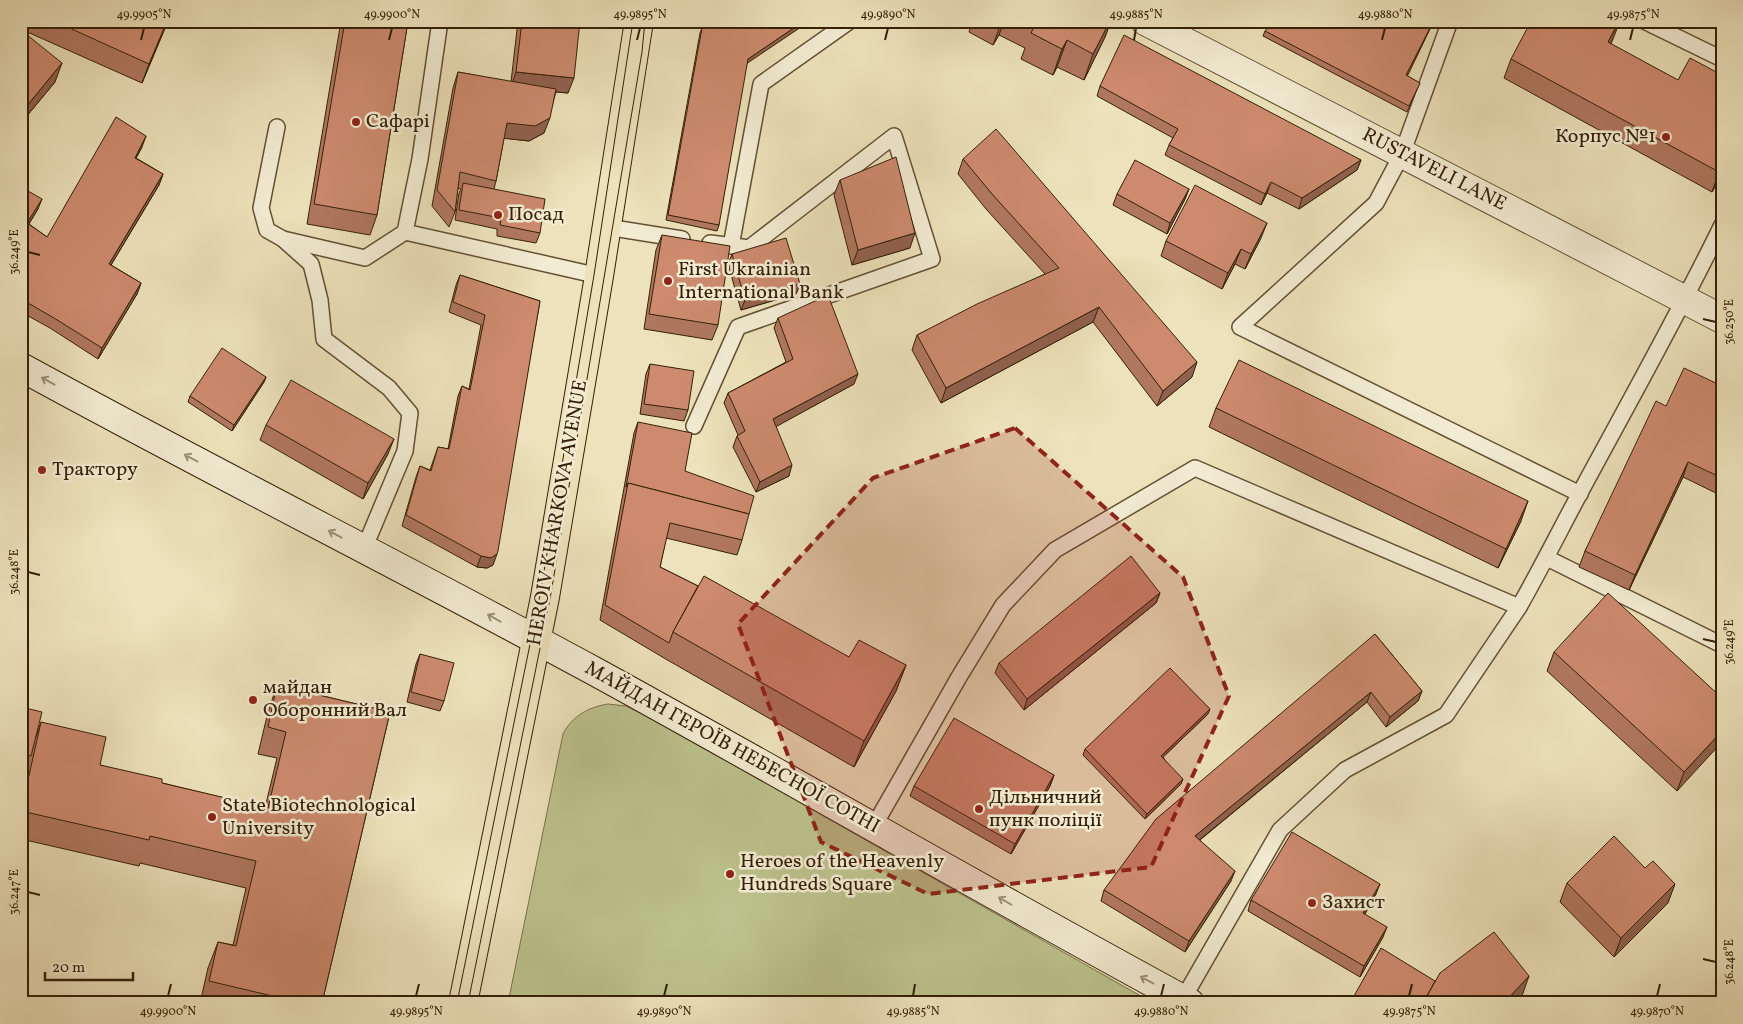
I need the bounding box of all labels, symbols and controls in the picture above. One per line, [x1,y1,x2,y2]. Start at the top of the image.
text: 49.9905°N [117,7,172,23]
text: 49.9900°N [364,7,420,23]
text: 49.9895°N [613,7,667,23]
text: 49.9890°N [860,7,916,23]
text: 49.9885°N [1109,7,1163,23]
text: 49.9880°N [1358,7,1412,23]
text: 49.9875°N [1606,7,1660,23]
place label: Сафарі [366,108,430,136]
marker: Сафарі [350,116,362,128]
street label: RUSTAVELI LANE [1357,121,1511,219]
place label: Корпус №1 [1555,123,1656,151]
marker: Корпус №1 [1660,131,1672,143]
place label: Посад [508,201,564,229]
marker: Посад [492,209,504,221]
text: 36.249°E [7,229,23,275]
place label: First Ukrainian International Bank [678,256,844,307]
marker: First Ukrainian International Bank [662,275,674,287]
text: 36.250°E [1722,299,1738,345]
one-way arrow [40,376,55,386]
street label: HEROIV KHARKOVA AVENUE [521,378,595,648]
one-way arrow [184,452,199,462]
place label: Трактору [52,456,138,484]
marker: Трактору [36,464,48,476]
one-way arrow [327,529,342,539]
text: 36.248°E [7,549,23,595]
one-way arrow [486,613,501,623]
text: 36.249°E [1722,619,1738,665]
street label: МАЙДАН ГЕРОЇВ НЕБЕСНОЇ СОТНІ [579,655,885,841]
place label: майдан Оборонний Вал [263,674,407,725]
marker: майдан Оборонний Вал [247,694,259,706]
place label: Дільничний пунк поліції [989,784,1102,835]
place label: State Biotechnological University [222,792,416,843]
marker: Дільничний пунк поліції [973,803,985,815]
marker: State Biotechnological University [206,811,218,823]
place label: Heroes of the Heavenly Hundreds Square [740,848,944,899]
marker: Heroes of the Heavenly Hundreds Square [724,868,736,880]
text: 36.247°E [7,869,23,915]
place label: Захист [1322,889,1385,917]
one-way arrow [998,896,1012,906]
marker: Захист [1306,897,1318,909]
text: 36.248°E [1722,939,1738,985]
scale bar [45,949,132,981]
text: 20 m [52,958,85,979]
one-way arrow [1140,974,1155,984]
text: 49.9900°N [140,1004,196,1020]
text: 49.9895°N [389,1004,443,1020]
text: 49.9890°N [636,1004,692,1020]
text: 49.9885°N [886,1004,940,1020]
text: 49.9880°N [1134,1004,1188,1020]
text: 49.9875°N [1382,1004,1436,1020]
text: 49.9870°N [1630,1004,1684,1020]

